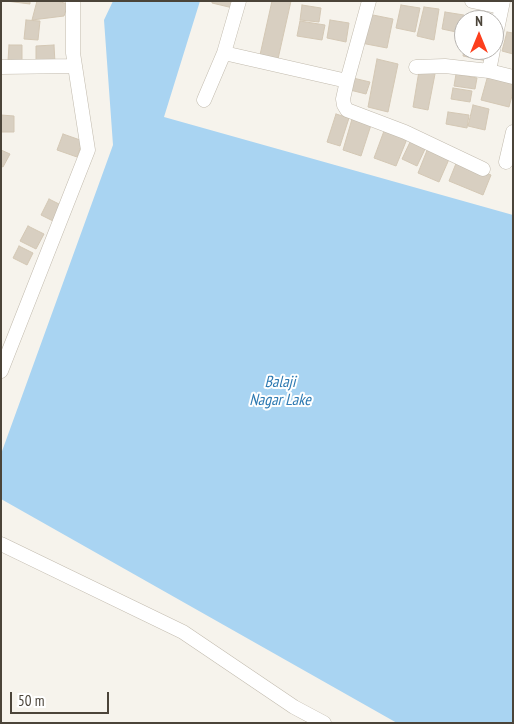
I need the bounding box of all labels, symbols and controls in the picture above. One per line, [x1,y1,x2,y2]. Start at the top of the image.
north arrow [454,10,504,60]
text: N [475,12,483,30]
water label: Balaji Nagar Lake [249,372,311,410]
scale bar [12,682,111,714]
text: 50 m [18,691,44,710]

